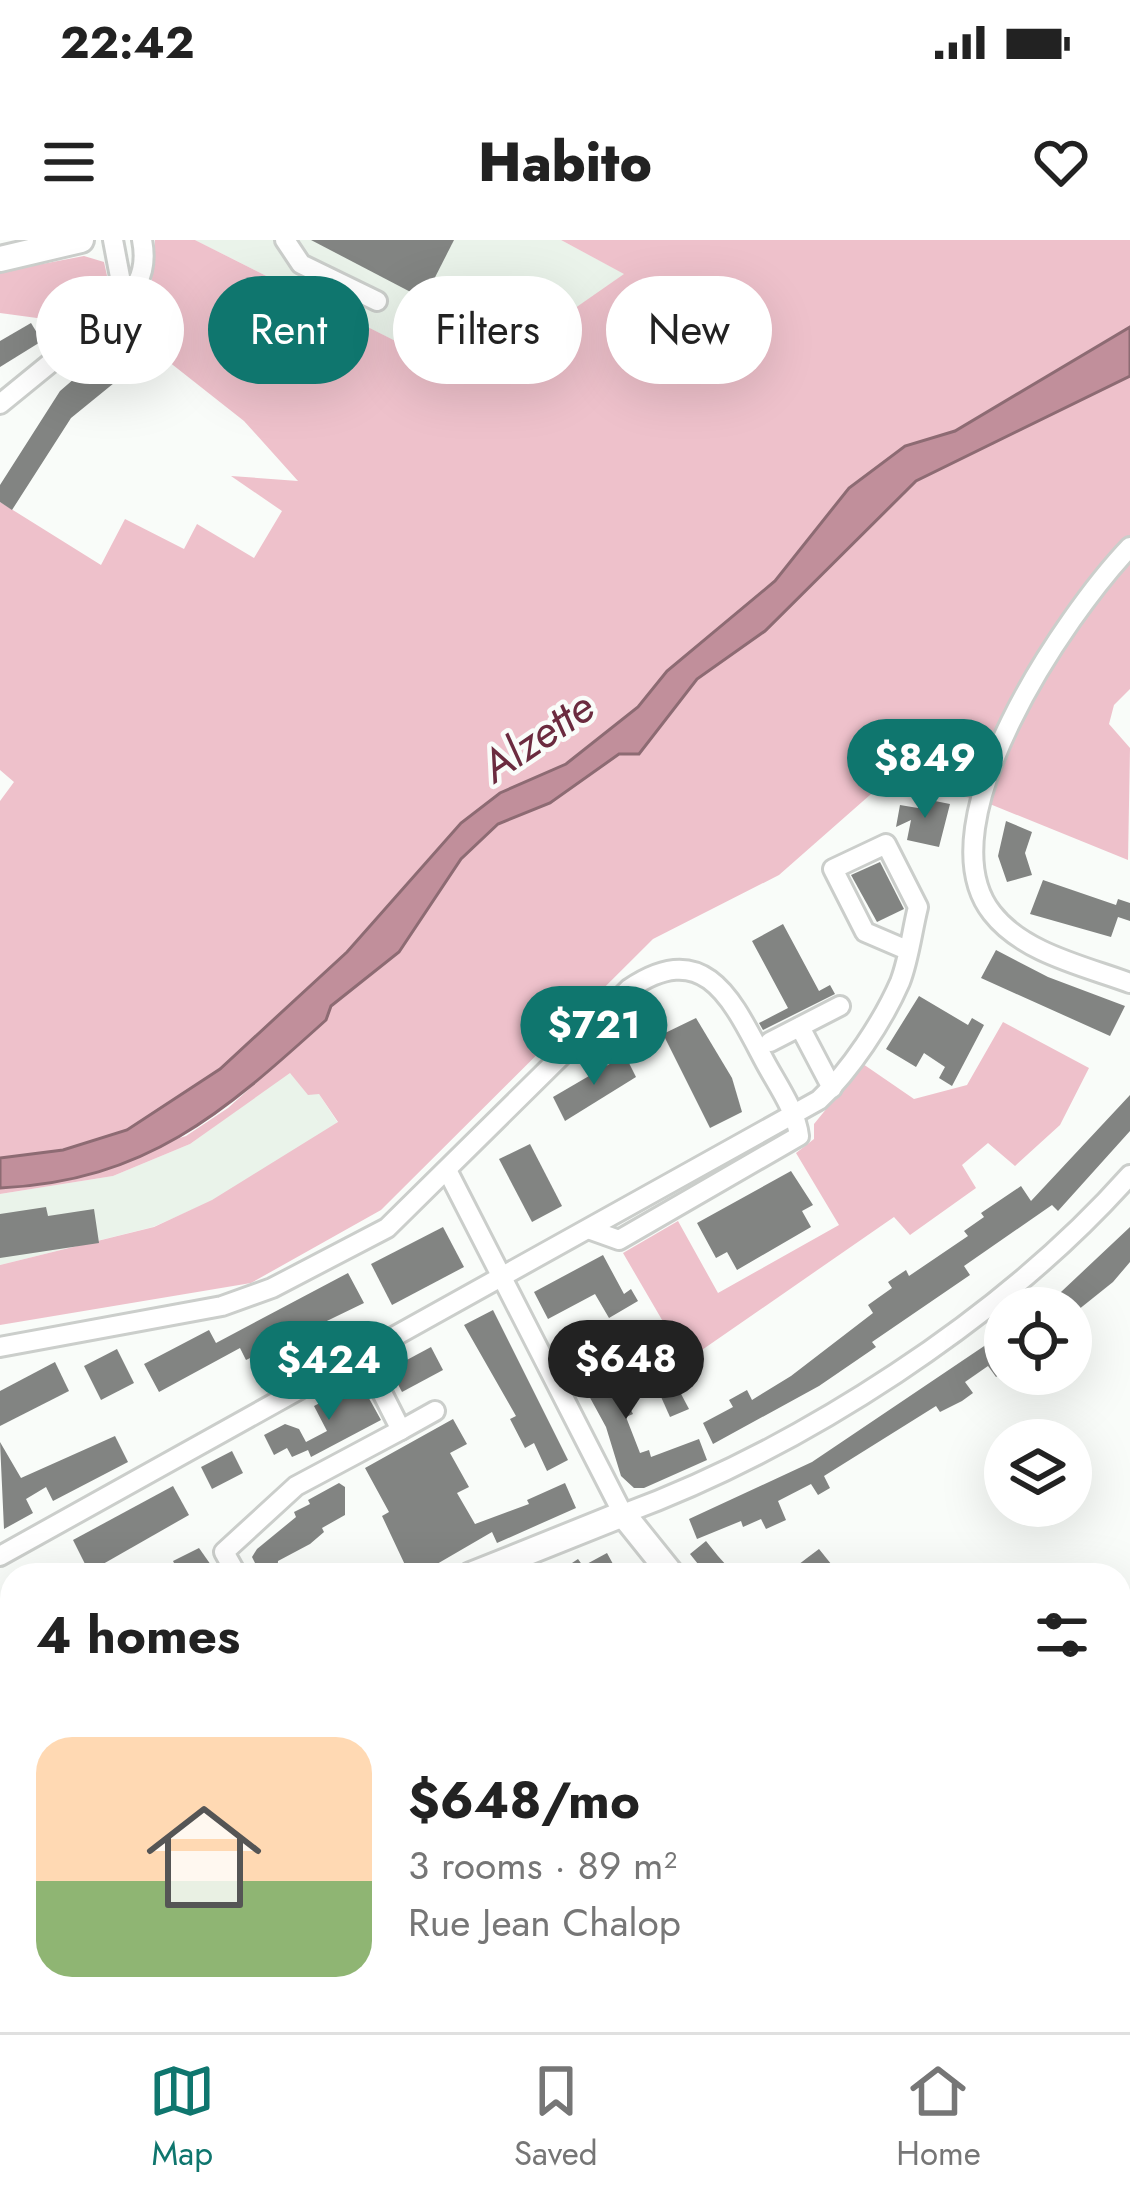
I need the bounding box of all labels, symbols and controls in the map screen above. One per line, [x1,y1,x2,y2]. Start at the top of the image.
text: 22:42 [60,10,194,75]
text: Habito [478,123,652,201]
icon: menu [36,129,102,195]
icon: heart [1028,129,1094,195]
chip: Buy [36,276,184,384]
chip: Rent [208,276,369,384]
chip: Filters [393,276,582,384]
chip: New [606,276,772,384]
water label: Alzette [466,674,607,799]
pin: $849 [854,719,996,821]
text: $849 [874,729,976,786]
pin: $721 [523,986,665,1088]
text: $721 [547,996,641,1053]
map controls [984,1287,1092,1527]
button: locate [984,1287,1092,1395]
pin: $648 [555,1320,697,1422]
pin: $424 [258,1321,400,1423]
text: $648 [575,1330,677,1387]
text: $424 [277,1331,381,1388]
button: layers [984,1419,1092,1527]
text: 4 homes [36,1598,240,1672]
icon: filters [1029,1602,1095,1668]
text: $648/mo [408,1763,640,1837]
icon: home [132,1785,276,1929]
text: 3 rooms · 89 m² [408,1837,677,1894]
text: Rue Jean Chalop [408,1894,681,1951]
tab: Map [149,2058,215,2177]
tab: Saved [514,2058,598,2177]
tab: Home [896,2058,981,2177]

